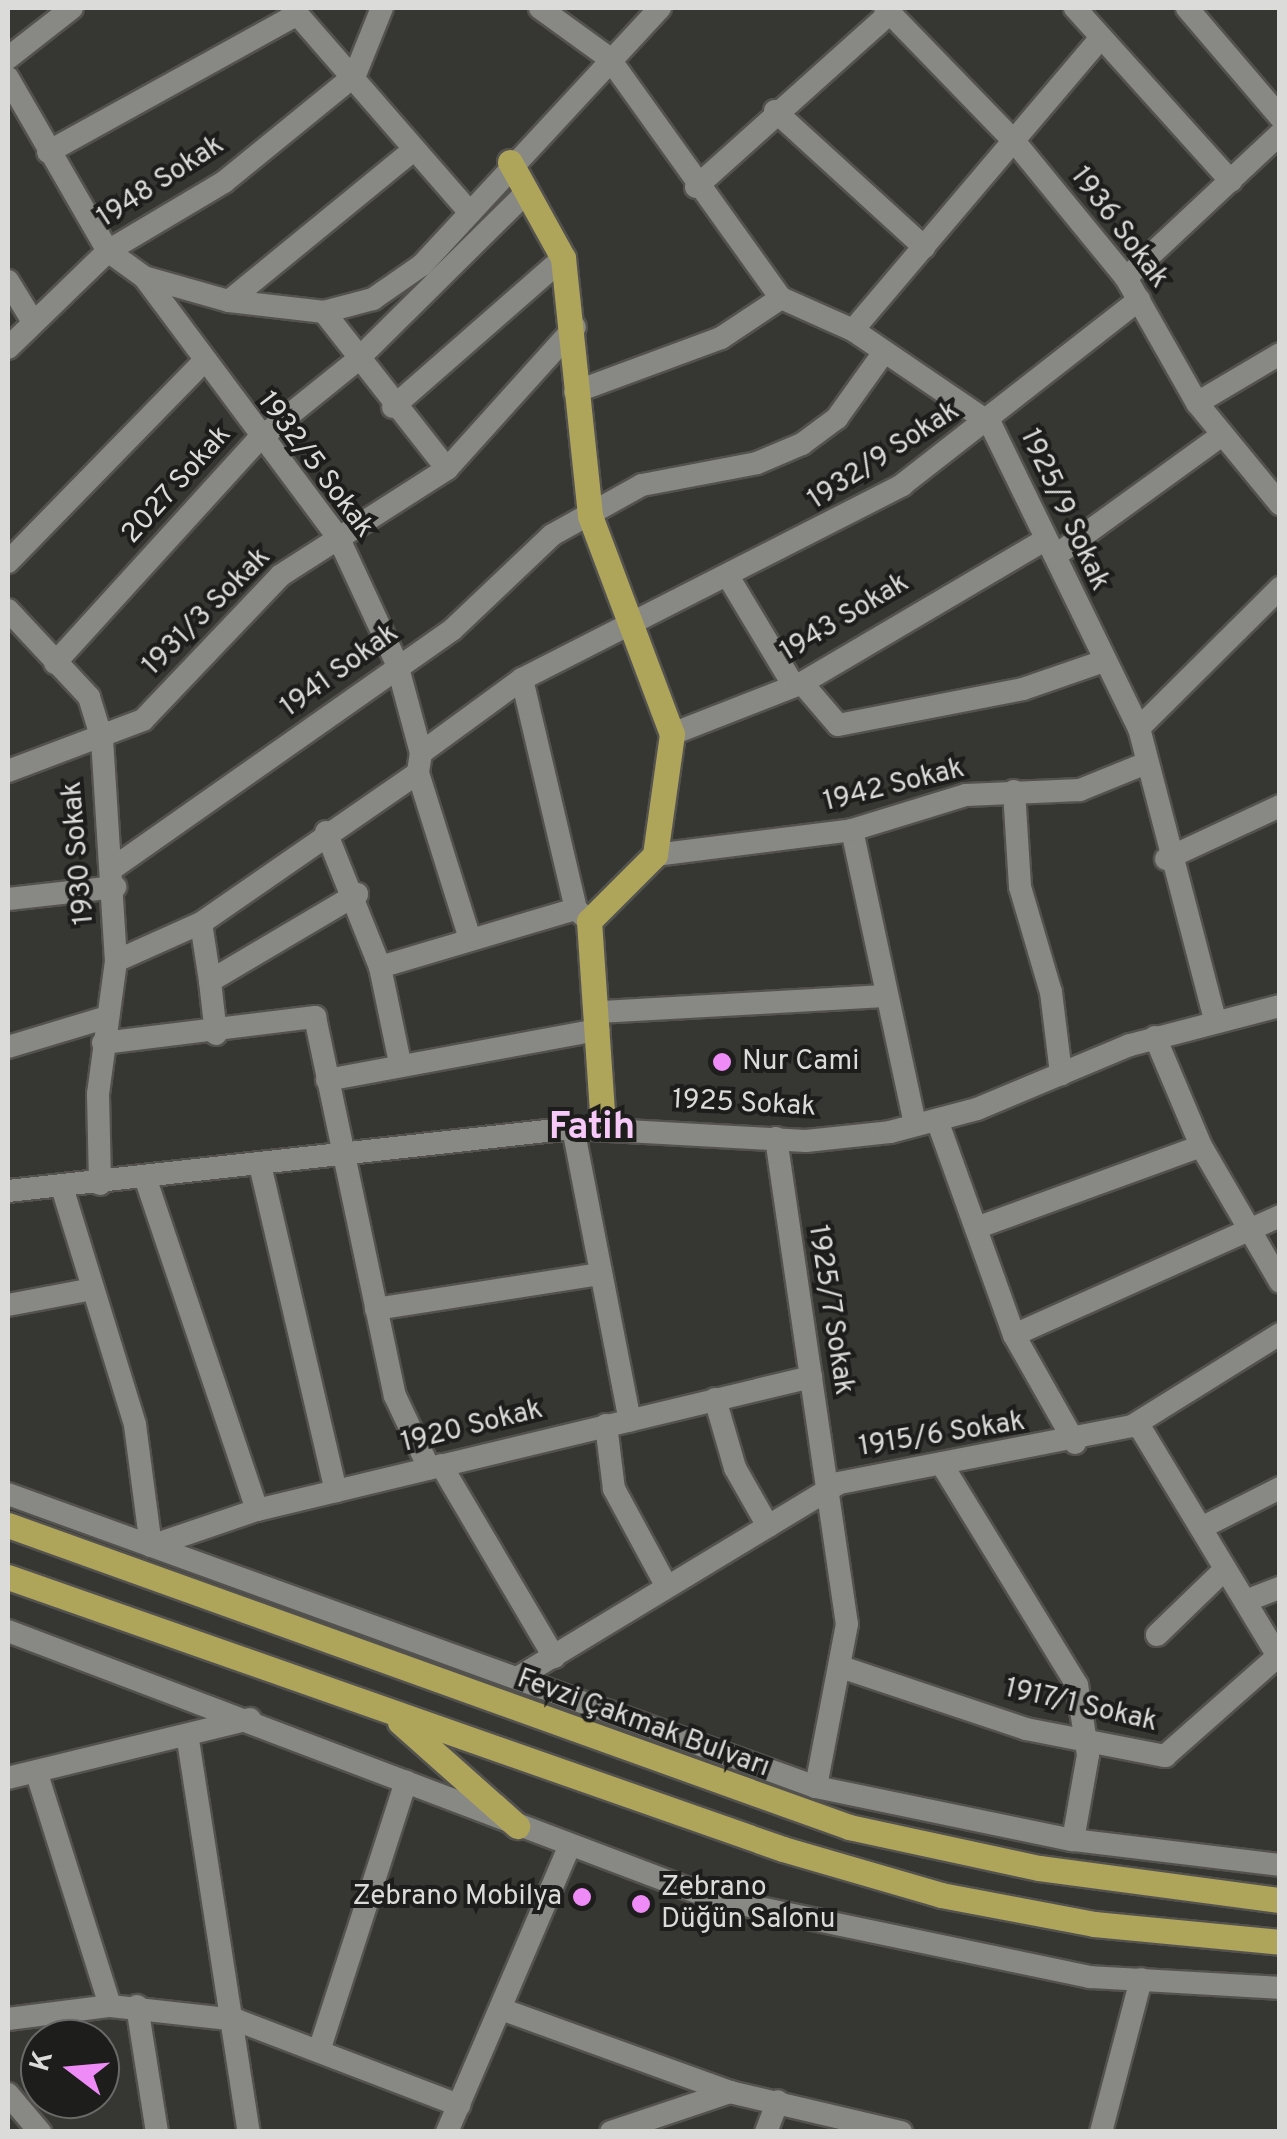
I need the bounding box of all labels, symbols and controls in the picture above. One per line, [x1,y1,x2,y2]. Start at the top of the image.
street label: 1948 Sokak [92,129,230,235]
street label: 1936 Sokak [1063,161,1175,295]
street label: 1932/5 Sokak [249,385,381,545]
street label: 1932/9 Sokak [802,395,966,517]
street label: 2027 Sokak [115,418,239,552]
street label: 1925/9 Sokak [1012,424,1116,596]
street label: 1931/3 Sokak [136,541,278,683]
street label: 1943 Sokak [775,567,915,669]
street label: 1941 Sokak [275,617,405,725]
street label: 1942 Sokak [820,752,968,820]
street label: 1930 Sokak [56,780,102,926]
place label: Nur Cami [742,1045,859,1079]
marker: Nur Cami [711,1051,733,1073]
street label: 1925 Sokak [671,1083,817,1125]
district label: Fatih [549,1106,635,1152]
street label: 1925/7 Sokak [800,1222,860,1398]
street label: 1920 Sokak [398,1393,546,1461]
street label: 1915/6 Sokak [857,1405,1027,1465]
street label: Fevzi Çakmak Bulvarı [512,1663,774,1785]
street label: 1917/1 Sokak [1001,1672,1161,1740]
place label: Zebrano Düğün Salonu [661,1871,836,1937]
place label: Zebrano Mobilya [353,1880,562,1914]
marker: Zebrano Mobilya [571,1886,593,1908]
marker: Zebrano Düğün Salonu [630,1893,652,1915]
north arrow [20,2019,120,2119]
text: K [23,2047,63,2076]

